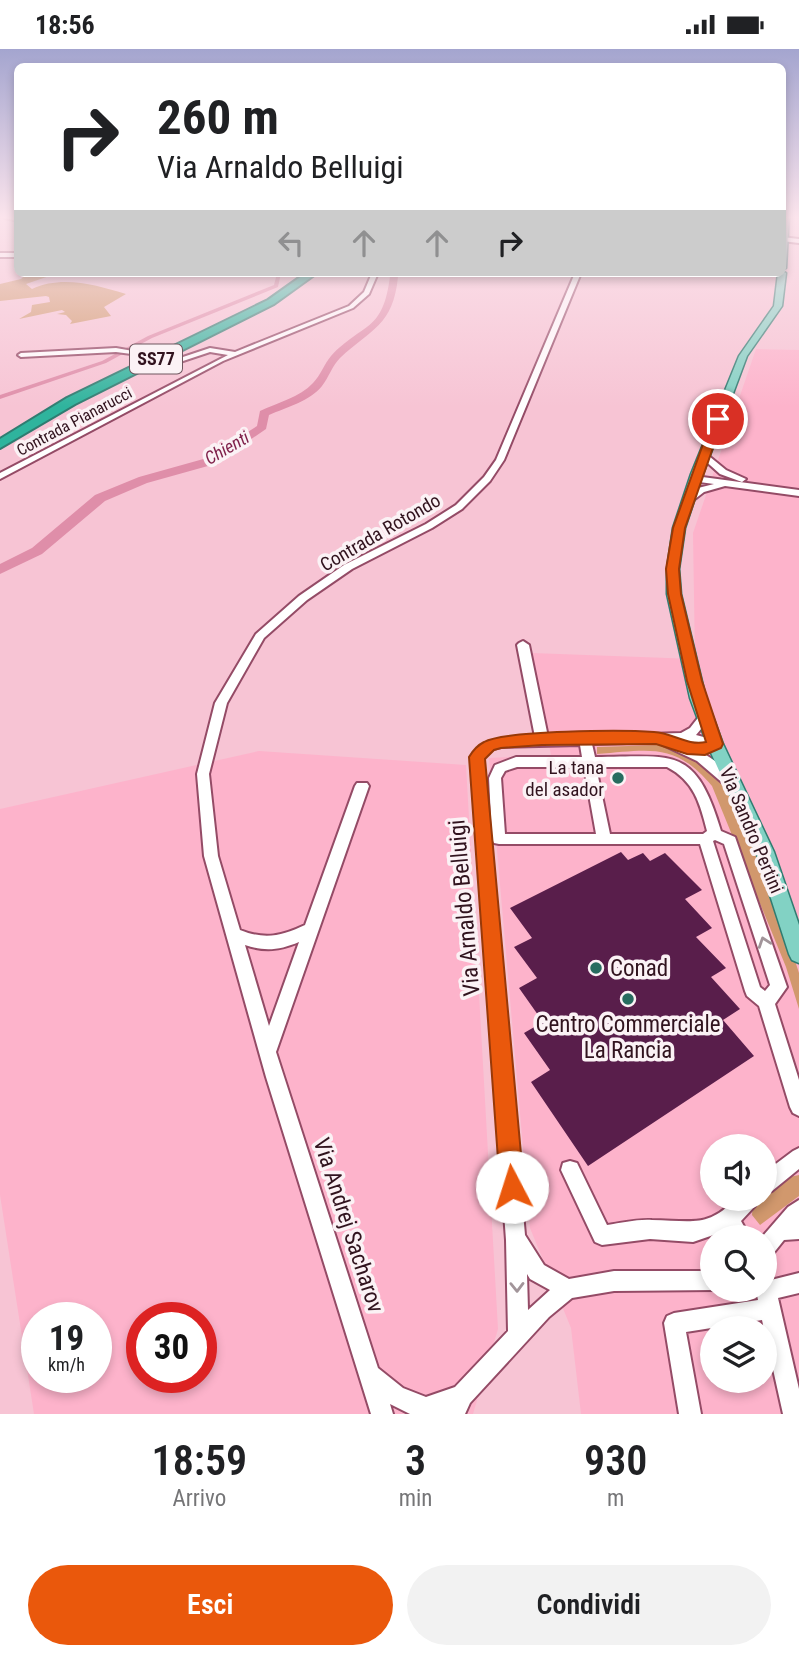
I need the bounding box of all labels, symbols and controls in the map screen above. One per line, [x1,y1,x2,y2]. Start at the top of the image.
text: 18:56 [35,10,95,40]
text: 260 m [157,89,279,146]
icon: right [42,91,133,182]
text: Via Arnaldo Belluigi [157,148,404,186]
icon: left [272,224,310,262]
icon: ahead [345,224,383,262]
icon: ahead [418,224,456,262]
icon: right [491,224,529,262]
road number: SS77 [130,345,182,373]
street label: Contrada Pianarucci [13,383,135,460]
pin [688,389,748,449]
icon: arrive [699,400,737,438]
water label: Chienti [201,426,254,469]
street label: Contrada Rotondo [316,489,445,576]
place label: La tana del asador [525,756,604,801]
street label: Via Sandro Pertini [715,764,788,897]
marker: La tana del asador [610,770,626,786]
street label: Via Arnaldo Belluigi [443,818,486,997]
one-way arrow [758,936,772,948]
place label: Conad [610,955,668,982]
marker: Conad [588,960,604,976]
marker: Centro Commerciale La Rancia [620,991,636,1007]
place label: Centro Commerciale La Rancia [535,1011,721,1064]
street label: Via Andrej Sacharov [308,1134,390,1316]
map controls [700,1134,777,1393]
button: sound [700,1134,777,1211]
position arrow [475,1150,549,1224]
button: search [700,1225,777,1302]
one-way arrow [510,1282,525,1293]
speed limit sign: 30 [126,1302,217,1393]
button: layers [700,1316,777,1393]
text: 19 [49,1318,84,1359]
text: km/h [48,1354,85,1375]
text: 18:59 [152,1436,247,1485]
text: 3 [405,1436,426,1485]
text: 930 [584,1436,647,1485]
text: Arrivo [172,1485,226,1512]
text: min [399,1485,432,1512]
text: m [607,1485,624,1512]
button: Esci [28,1565,393,1645]
button: Condividi [407,1565,771,1645]

